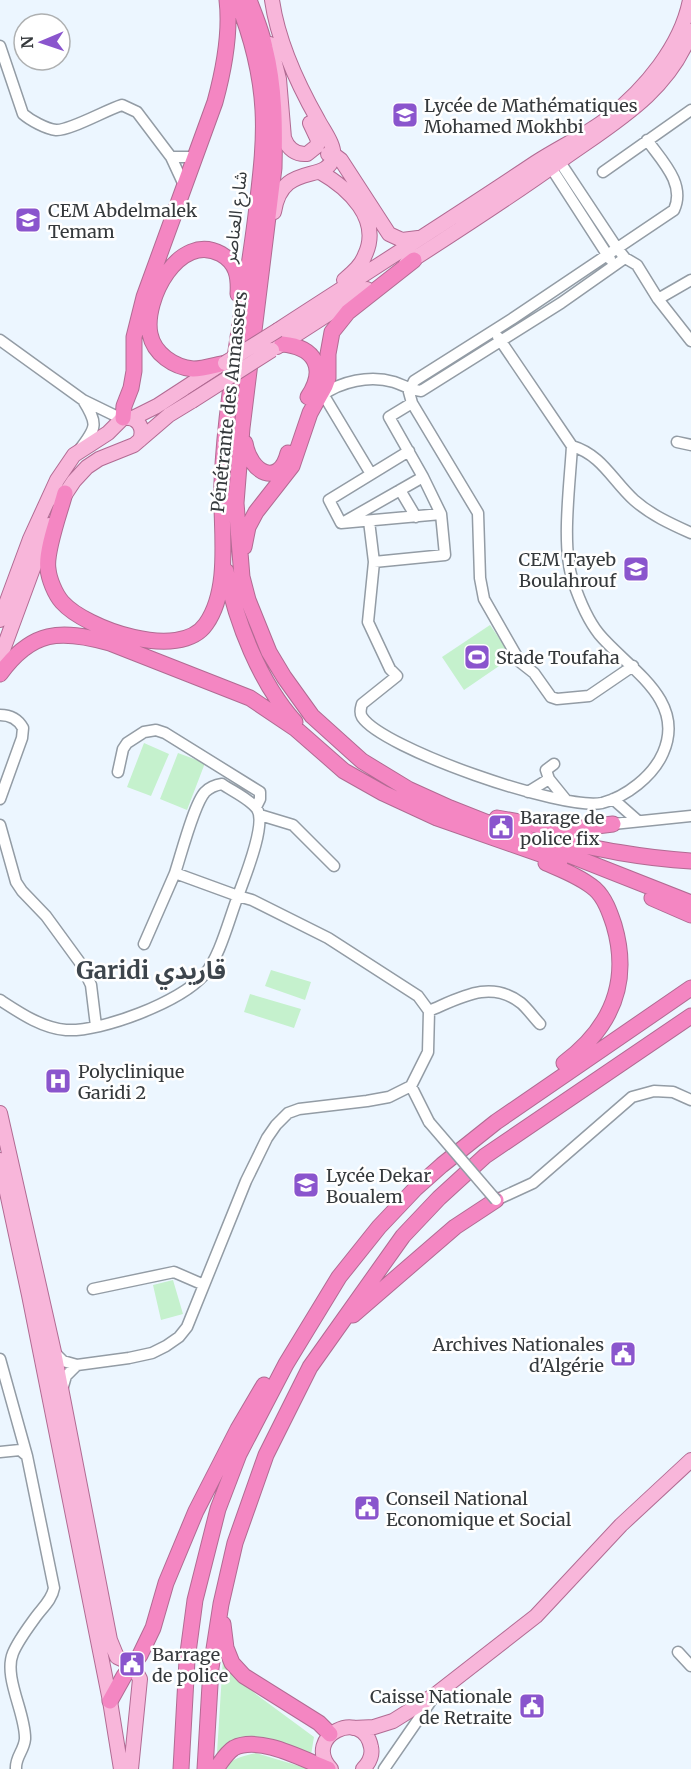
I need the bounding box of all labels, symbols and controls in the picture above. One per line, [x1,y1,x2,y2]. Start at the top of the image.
north arrow [12,12,72,72]
text: N [17,35,37,49]
place label: Lycée de Mathématiques Mohamed Mokhbi [424,94,638,138]
school or university icon: Lycée de Mathématiques Mohamed Mokhbi [390,100,420,130]
street label: شارع العناصر [218,170,255,266]
place label: CEM Abdelmalek Temam [48,199,198,243]
school or university icon: CEM Abdelmalek Temam [13,205,43,235]
street label: Pénétrante des Annassers [206,290,252,514]
place label: CEM Tayeb Boulahrouf [518,548,617,592]
school or university icon: CEM Tayeb Boulahrouf [621,554,651,584]
sports icon: Stade Toufaha [462,642,492,672]
place label: Stade Toufaha [496,646,620,669]
place label: Barage de police fix [520,806,605,850]
public building icon: Barage de police fix [486,812,516,842]
district label: Garidi قاريدي [76,955,226,990]
place label: Polyclinique Garidi 2 [78,1060,184,1104]
hospital icon: Polyclinique Garidi 2 [43,1066,73,1096]
place label: Lycée Dekar Boualem [326,1164,431,1208]
school or university icon: Lycée Dekar Boualem [291,1170,321,1200]
place label: Archives Nationales d'Algérie [431,1333,604,1377]
public building icon: Archives Nationales d'Algérie [608,1339,638,1369]
place label: Conseil National Economique et Social [386,1487,572,1531]
public building icon: Conseil National Economique et Social [352,1493,382,1523]
place label: Barrage de police [152,1643,228,1687]
public building icon: Barrage de police [117,1649,147,1679]
place label: Caisse Nationale de Retraite [370,1685,512,1729]
public building icon: Caisse Nationale de Retraite [517,1691,547,1721]

